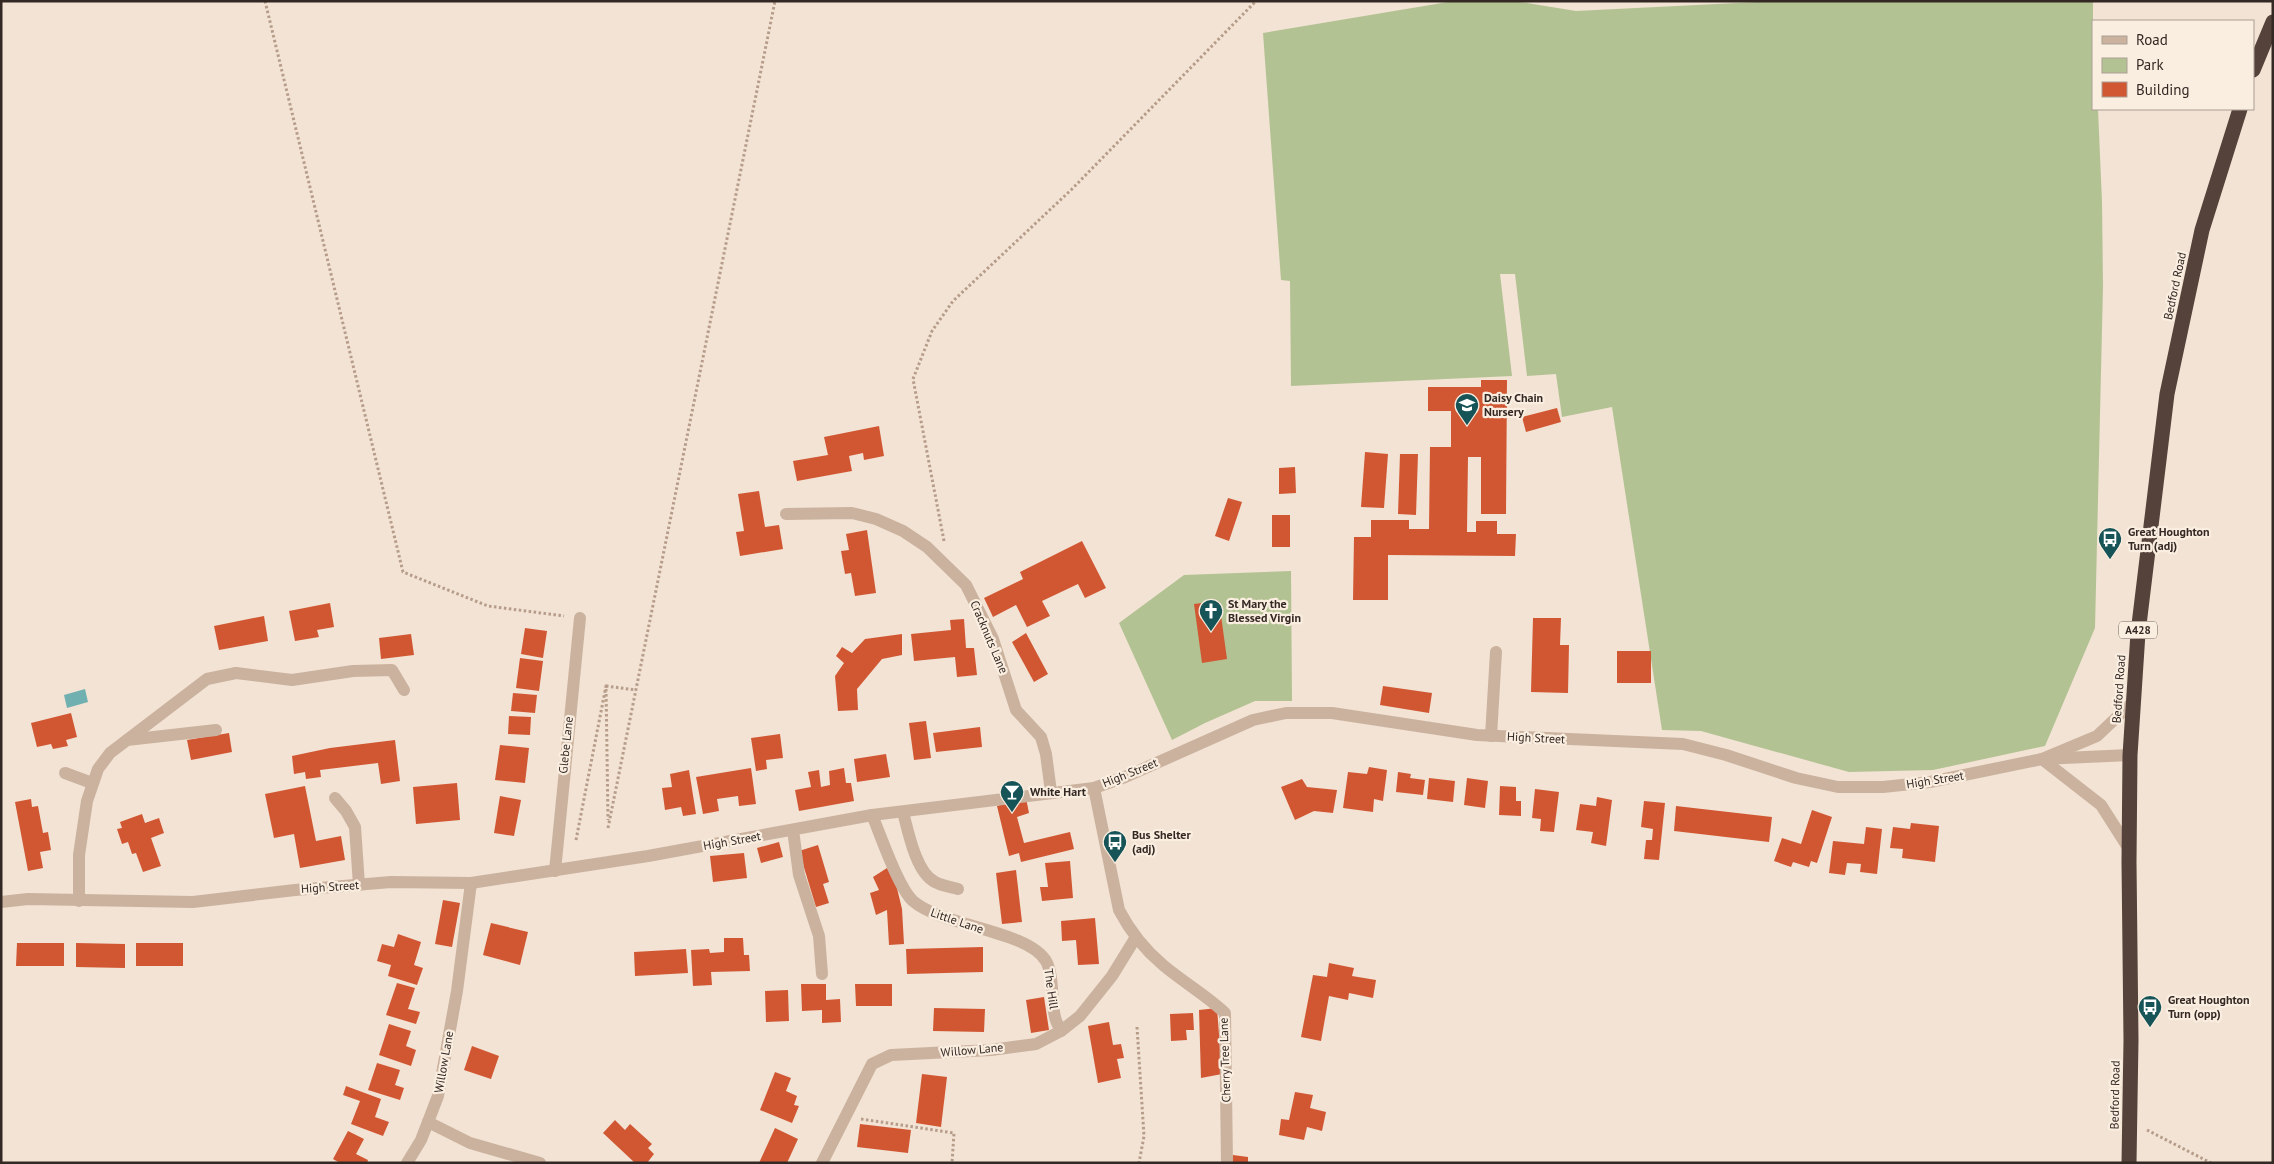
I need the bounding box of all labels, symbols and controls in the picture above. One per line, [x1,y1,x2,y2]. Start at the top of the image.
legend [2092,20,2254,110]
text: Road [2136,30,2168,49]
text: Park [2136,55,2164,74]
text: Building [2136,80,2190,99]
street label: Bedford Road [2160,251,2189,321]
place label: Daisy Chain Nursery [1484,390,1543,419]
school or university icon: Daisy Chain Nursery [1454,392,1480,426]
place label: Great Houghton Turn (adj) [2128,524,2210,553]
bus stop icon: Great Houghton Turn (adj) [2097,526,2123,560]
place label: St Mary the Blessed Virgin [1228,596,1301,625]
street label: Cracknuts Lane [967,598,1012,676]
church icon: St Mary the Blessed Virgin [1198,598,1224,632]
road number: A428 [2119,622,2157,638]
street label: Bedford Road [2109,654,2128,724]
street label: Glebe Lane [555,716,576,774]
street label: High Street [1507,728,1565,747]
street label: High Street [1100,755,1160,790]
street label: High Street [1905,768,1965,791]
bar icon: White Hart [999,779,1025,813]
place label: White Hart [1030,784,1087,799]
place label: Bus Shelter (adj) [1132,827,1191,856]
street label: High Street [702,828,762,853]
bus stop icon: Bus Shelter (adj) [1102,829,1128,863]
street label: High Street [300,877,359,896]
street label: Little Lane [929,904,986,937]
street label: The Hill [1041,968,1062,1011]
place label: Great Houghton Turn (opp) [2168,992,2250,1021]
bus stop icon: Great Houghton Turn (opp) [2137,994,2163,1028]
street label: Cherry Tree Lane [1216,1017,1233,1103]
street label: Willow Lane [431,1030,456,1094]
street label: Willow Lane [940,1039,1004,1060]
street label: Bedford Road [2106,1060,2123,1130]

